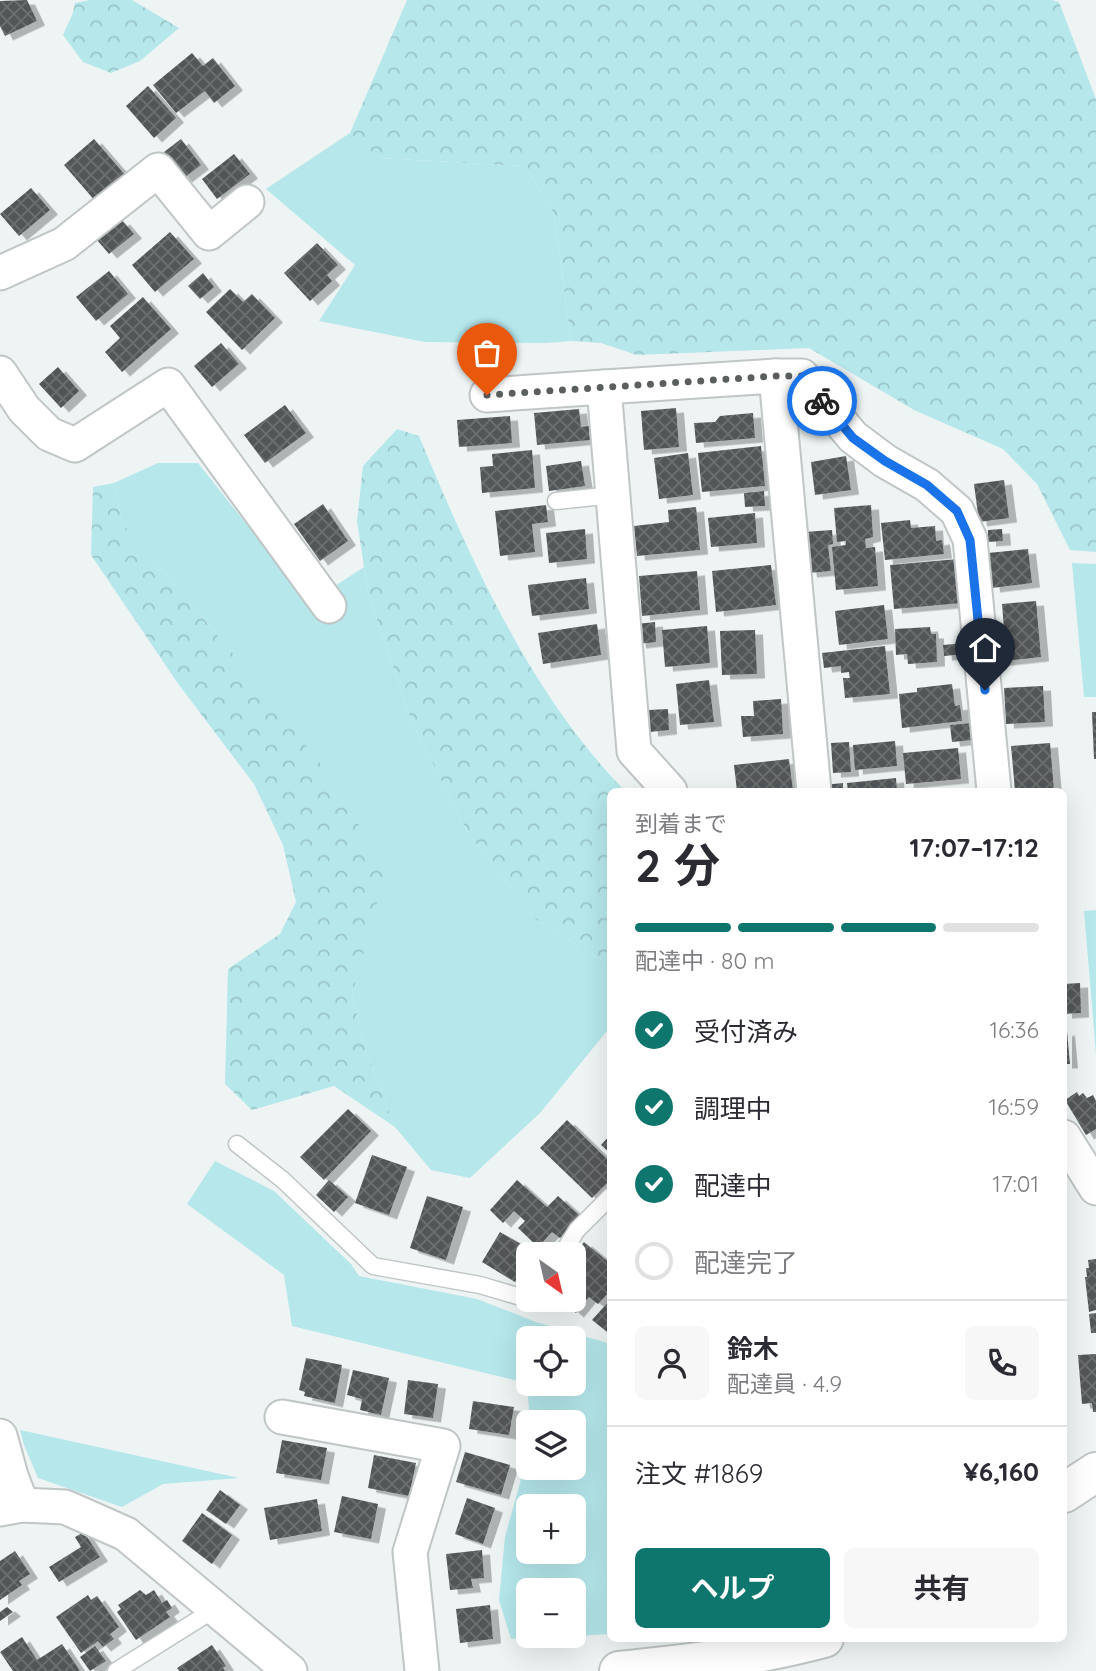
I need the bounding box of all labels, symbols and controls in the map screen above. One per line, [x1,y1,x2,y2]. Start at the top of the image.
pin [457,323,517,395]
icon: bag [468,334,506,372]
courier [787,366,857,436]
icon: bike [803,382,841,420]
pin [955,618,1015,690]
icon: home [966,629,1004,667]
text: 到着まで [635,809,727,838]
text: 17:07–17:12 [910,831,1039,864]
text: 2 分 [635,836,720,894]
text: 配達中 · 80 m [635,946,774,975]
icon: check [635,1011,673,1049]
text: 受付済み [694,1015,798,1048]
text: 16:36 [989,1015,1039,1044]
icon: check [635,1088,673,1126]
text: 調理中 [694,1092,772,1125]
text: 16:59 [988,1092,1039,1121]
icon: check [635,1165,673,1203]
text: 配達中 [694,1169,772,1202]
text: 17:01 [992,1169,1039,1198]
north arrow [516,1242,586,1312]
map controls [516,1242,586,1648]
text: 配達完了 [694,1246,798,1279]
button: locate [516,1326,586,1396]
button: person [635,1326,709,1400]
button: phone [965,1326,1039,1400]
text: 鈴木 [727,1332,779,1365]
text: 配達員 · 4.9 [727,1369,842,1398]
button: layers [516,1410,586,1480]
text: ¥6,160 [963,1455,1039,1488]
text: 注文 #1869 [635,1457,763,1490]
button: + [516,1494,586,1564]
button: ヘルプ [635,1548,830,1628]
button: 共有 [844,1548,1039,1628]
button: − [516,1578,586,1648]

